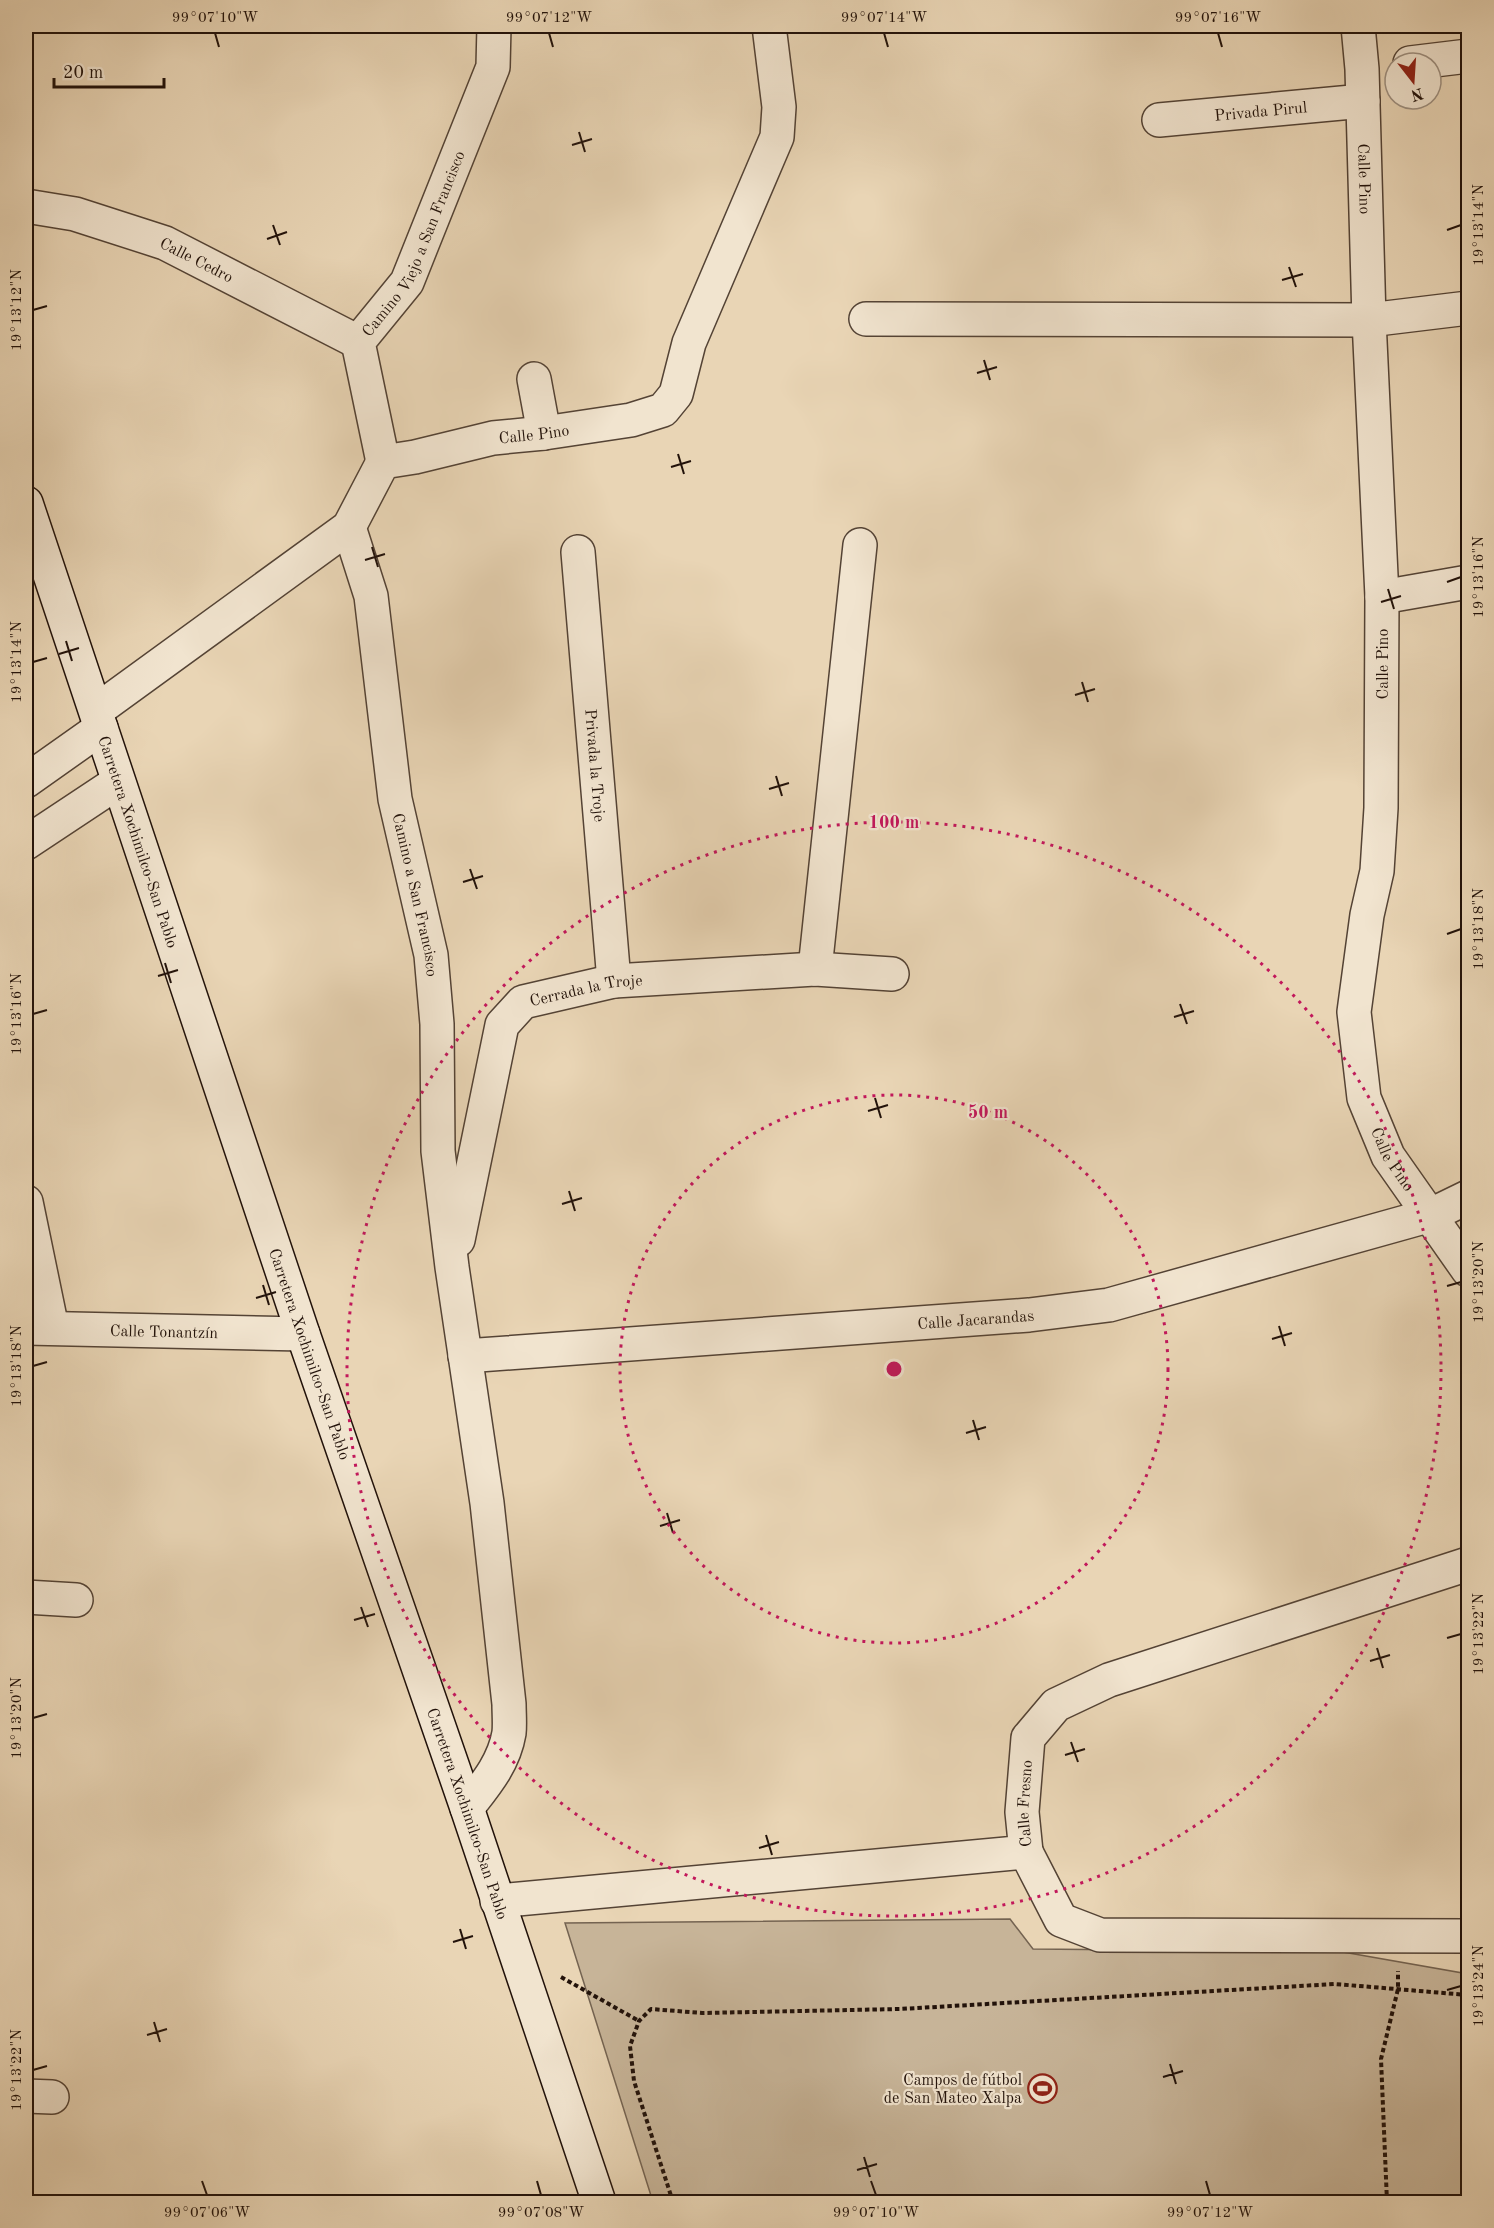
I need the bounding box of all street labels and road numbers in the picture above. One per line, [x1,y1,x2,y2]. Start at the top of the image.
street label: Privada Pirul [1214,100,1308,125]
street label: Calle Pino [1354,143,1372,215]
street label: Camino Viejo a San Francisco [360,149,469,340]
street label: Calle Cedro [157,236,235,287]
street label: Calle Pino [498,423,571,447]
street label: Calle Pino [1376,629,1392,699]
street label: Privada la Troje [581,708,607,823]
street label: Carretera Xochimilco-San Pablo [94,734,180,950]
street label: Camino a San Francisco [389,812,439,978]
street label: Cerrada la Troje [528,973,643,1010]
street label: Calle Pino [1367,1125,1416,1195]
street label: Carretera Xochimilco-San Pablo [265,1247,352,1462]
street label: Calle Jacarandas [917,1308,1035,1333]
street label: Calle Tonantzín [110,1324,219,1342]
street label: Carretera Xochimilco-San Pablo [423,1706,510,1922]
street label: Calle Fresno [1016,1759,1036,1848]

